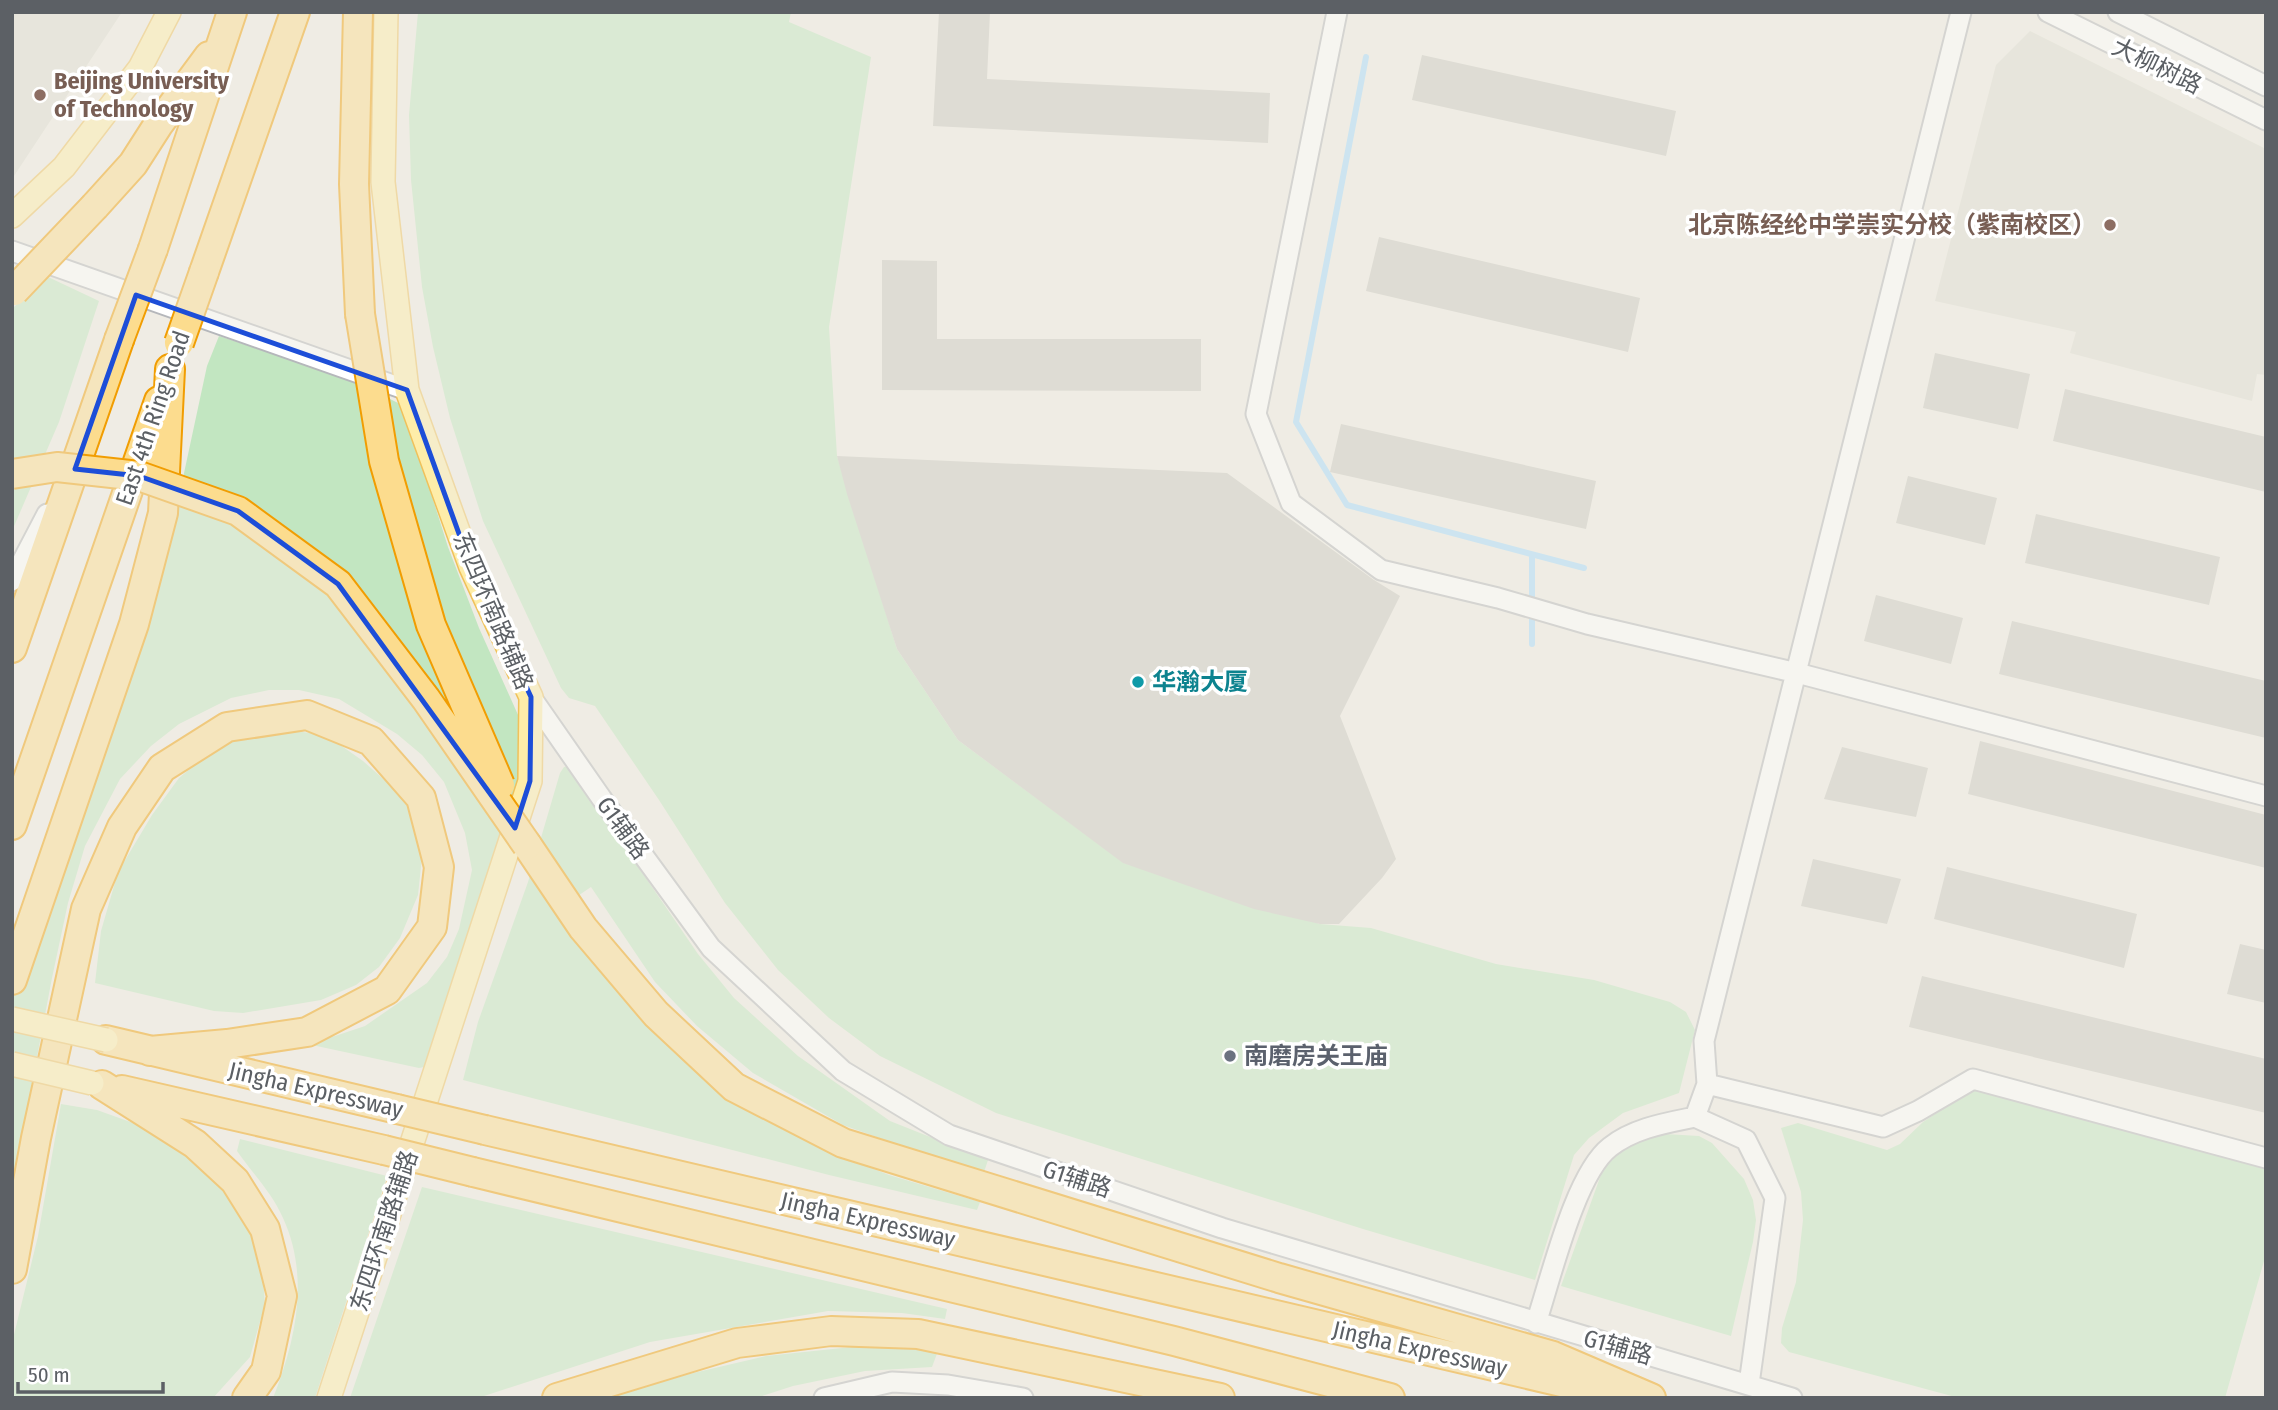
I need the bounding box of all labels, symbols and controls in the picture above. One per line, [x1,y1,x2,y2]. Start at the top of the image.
street label: 大柳树路 [2108,32,2206,100]
place label: Beijing University of Technology [54,67,230,123]
marker: Beijing University of Technology [32,87,48,103]
place label: 北京陈经纶中学崇实分校（紫南校区） [1688,211,2096,239]
marker: 北京陈经纶中学崇实分校（紫南校区） [2102,217,2118,233]
street label: East 4th Ring Road [110,327,196,509]
street label: 东四环南路辅路 [447,528,539,694]
place label: 华瀚大厦 [1152,668,1248,696]
marker: 华瀚大厦 [1130,674,1146,690]
street label: G1辅路 [591,791,655,865]
place label: 南磨房关王庙 [1244,1042,1388,1070]
marker: 南磨房关王庙 [1222,1048,1238,1064]
street label: Jingha Expressway [226,1056,406,1124]
street label: 东四环南路辅路 [345,1147,423,1315]
street label: G1辅路 [1039,1155,1115,1203]
street label: Jingha Expressway [778,1186,958,1254]
street label: Jingha Expressway [1330,1315,1510,1383]
street label: G1辅路 [1580,1324,1656,1370]
scale bar [18,1350,163,1394]
text: 50 m [28,1362,70,1388]

